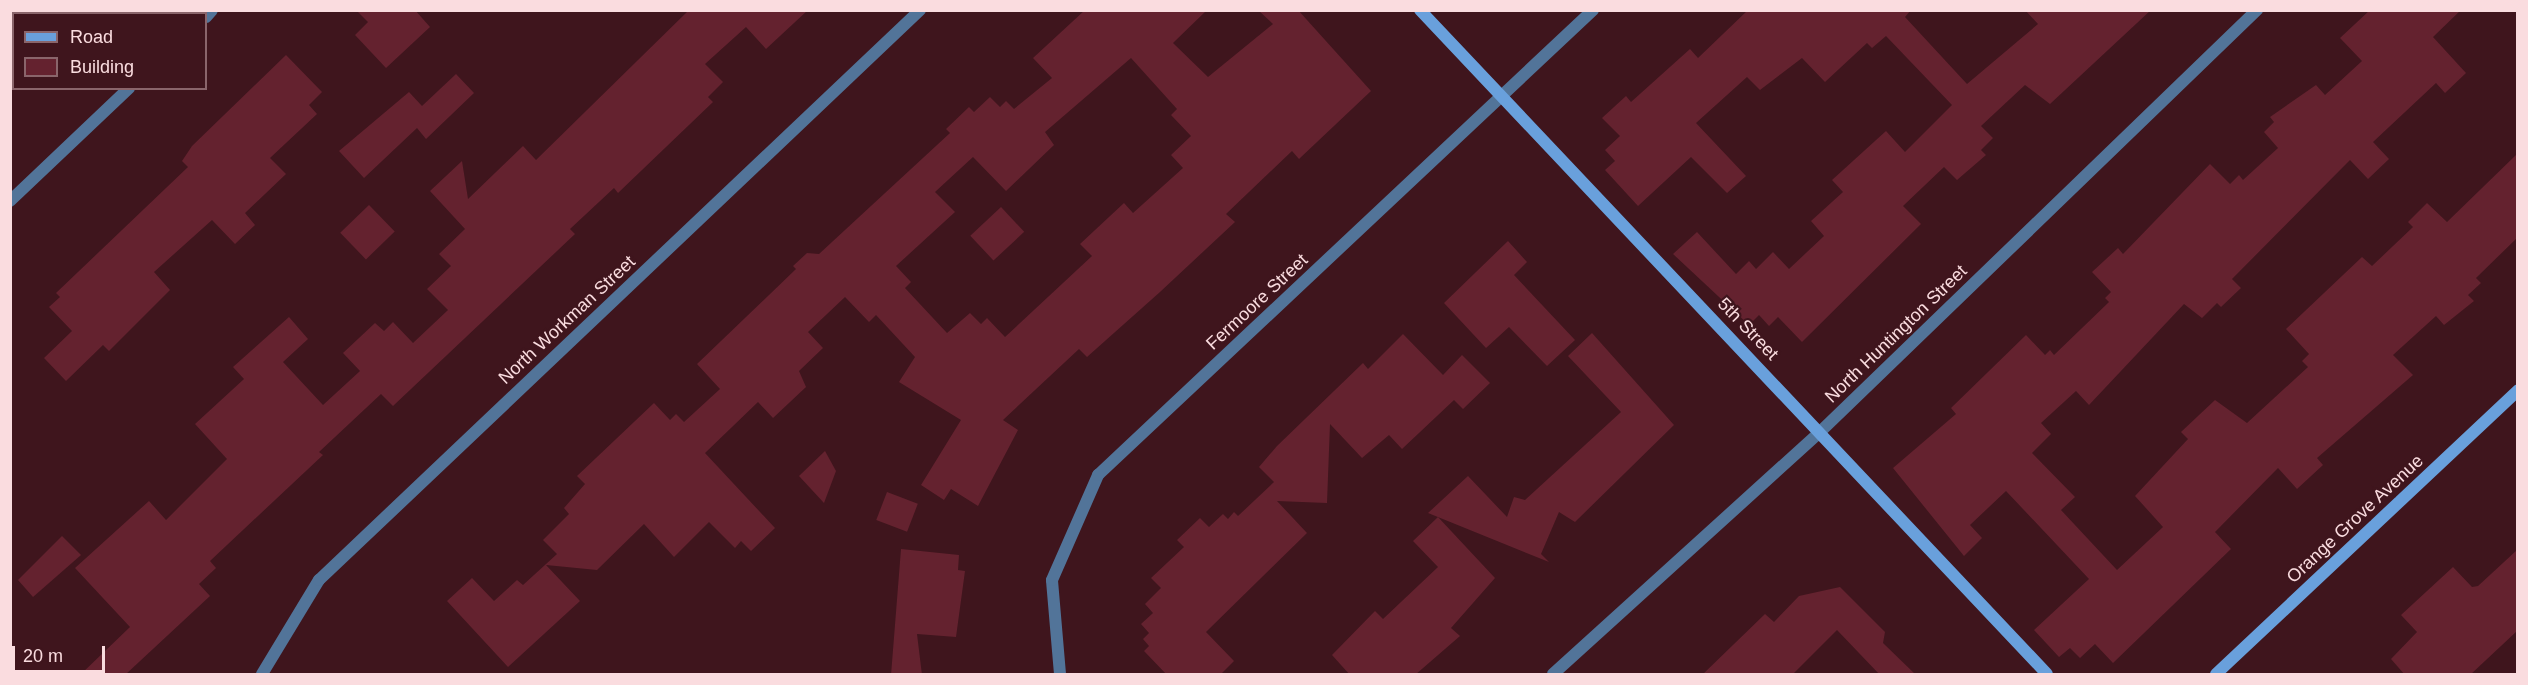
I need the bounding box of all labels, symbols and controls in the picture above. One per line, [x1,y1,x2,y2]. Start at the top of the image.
legend [12,12,207,90]
text: Road [70,27,113,47]
text: Building [70,57,134,77]
street label: Fermoore Street [1202,249,1312,355]
street label: North Workman Street [494,251,640,389]
street label: North Huntington Street [1820,261,1972,407]
street label: 5th Street [1713,293,1783,365]
street label: Orange Grove Avenue [2282,450,2428,588]
scale bar [15,634,108,672]
text: 20 m [23,646,63,666]

